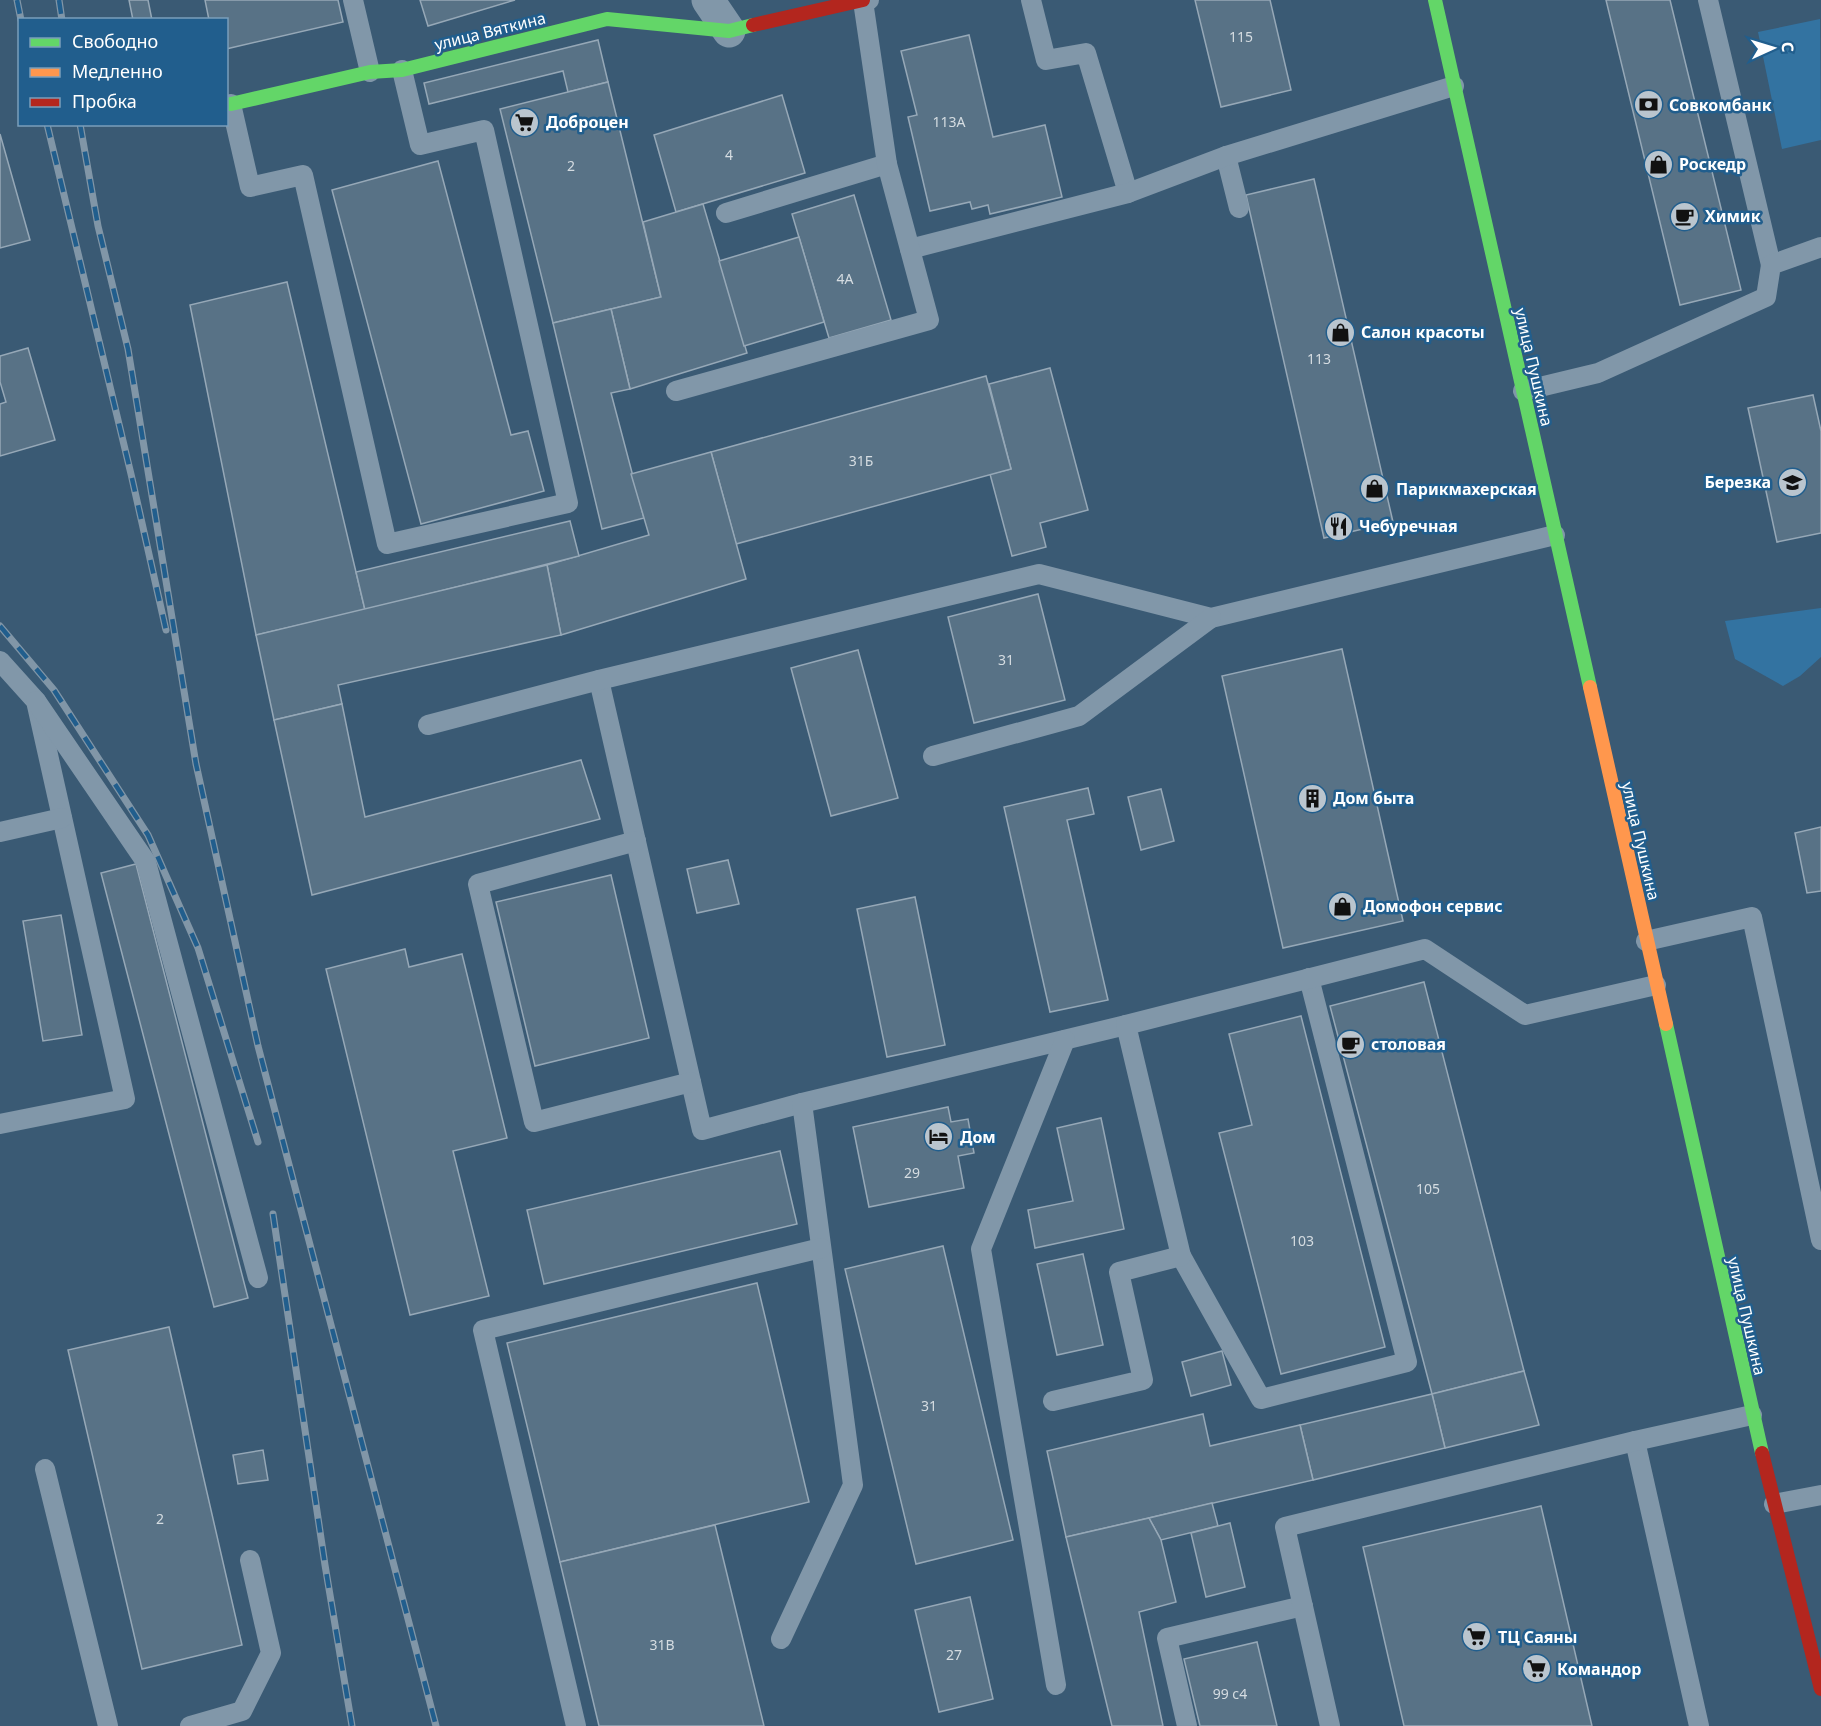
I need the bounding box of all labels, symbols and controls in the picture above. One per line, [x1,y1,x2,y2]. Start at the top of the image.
street label: улица Вяткина [432,7,548,55]
legend [18,18,228,126]
north arrow [1743,18,1803,78]
house number: 115 [1229,27,1253,46]
text: Свободно [72,29,158,53]
text: С [1777,41,1799,53]
text: Медленно [72,59,163,83]
text: Пробка [72,89,137,113]
bank icon: Совкомбанк [1632,89,1664,121]
place label: Совкомбанк [1669,94,1772,116]
supermarket icon: Доброцен [509,106,541,138]
place label: Доброцен [546,111,629,133]
house number: 113А [933,112,966,131]
house number: 4 [725,145,733,164]
shop icon: Роскедр [1642,148,1674,180]
place label: Роскедр [1679,153,1746,175]
house number: 2 [567,156,575,175]
cafe icon: Химик [1668,200,1700,232]
place label: Химик [1705,205,1761,227]
house number: 4А [837,269,854,288]
street label: улица Пушкина [1510,306,1558,428]
shop icon: Салон красоты [1324,316,1356,348]
place label: Салон красоты [1361,321,1485,343]
house number: 113 [1307,349,1331,368]
house number: 31Б [849,451,873,470]
school or university icon: Березка [1776,466,1808,498]
place label: Березка [1704,471,1771,493]
shop icon: Парикмахерская [1359,473,1391,505]
place label: Парикмахерская [1396,478,1537,500]
restaurant icon: Чебуречная [1322,510,1354,542]
place label: Чебуречная [1359,515,1458,537]
house number: 31 [998,650,1014,669]
street label: улица Пушкина [1617,780,1665,902]
building icon: Дом быта [1296,782,1328,814]
place label: Дом быта [1333,787,1414,809]
shop icon: Домофон сервис [1326,890,1358,922]
place label: Домофон сервис [1363,895,1503,917]
cafe icon: столовая [1334,1028,1366,1060]
place label: столовая [1371,1033,1446,1055]
hotel icon: Дом [923,1121,955,1153]
place label: Дом [960,1126,996,1148]
house number: 29 [904,1163,920,1182]
house number: 105 [1416,1179,1440,1198]
house number: 103 [1290,1231,1314,1250]
street label: улица Пушкина [1723,1255,1771,1377]
house number: 31 [921,1396,937,1415]
house number: 2 [156,1509,164,1528]
supermarket icon: ТЦ Саяны [1461,1621,1493,1653]
place label: ТЦ Саяны [1498,1626,1578,1648]
house number: 31В [649,1635,675,1654]
house number: 27 [946,1645,962,1664]
supermarket icon: Командор [1520,1653,1552,1685]
place label: Командор [1557,1658,1641,1680]
house number: 99 с4 [1213,1684,1247,1703]

